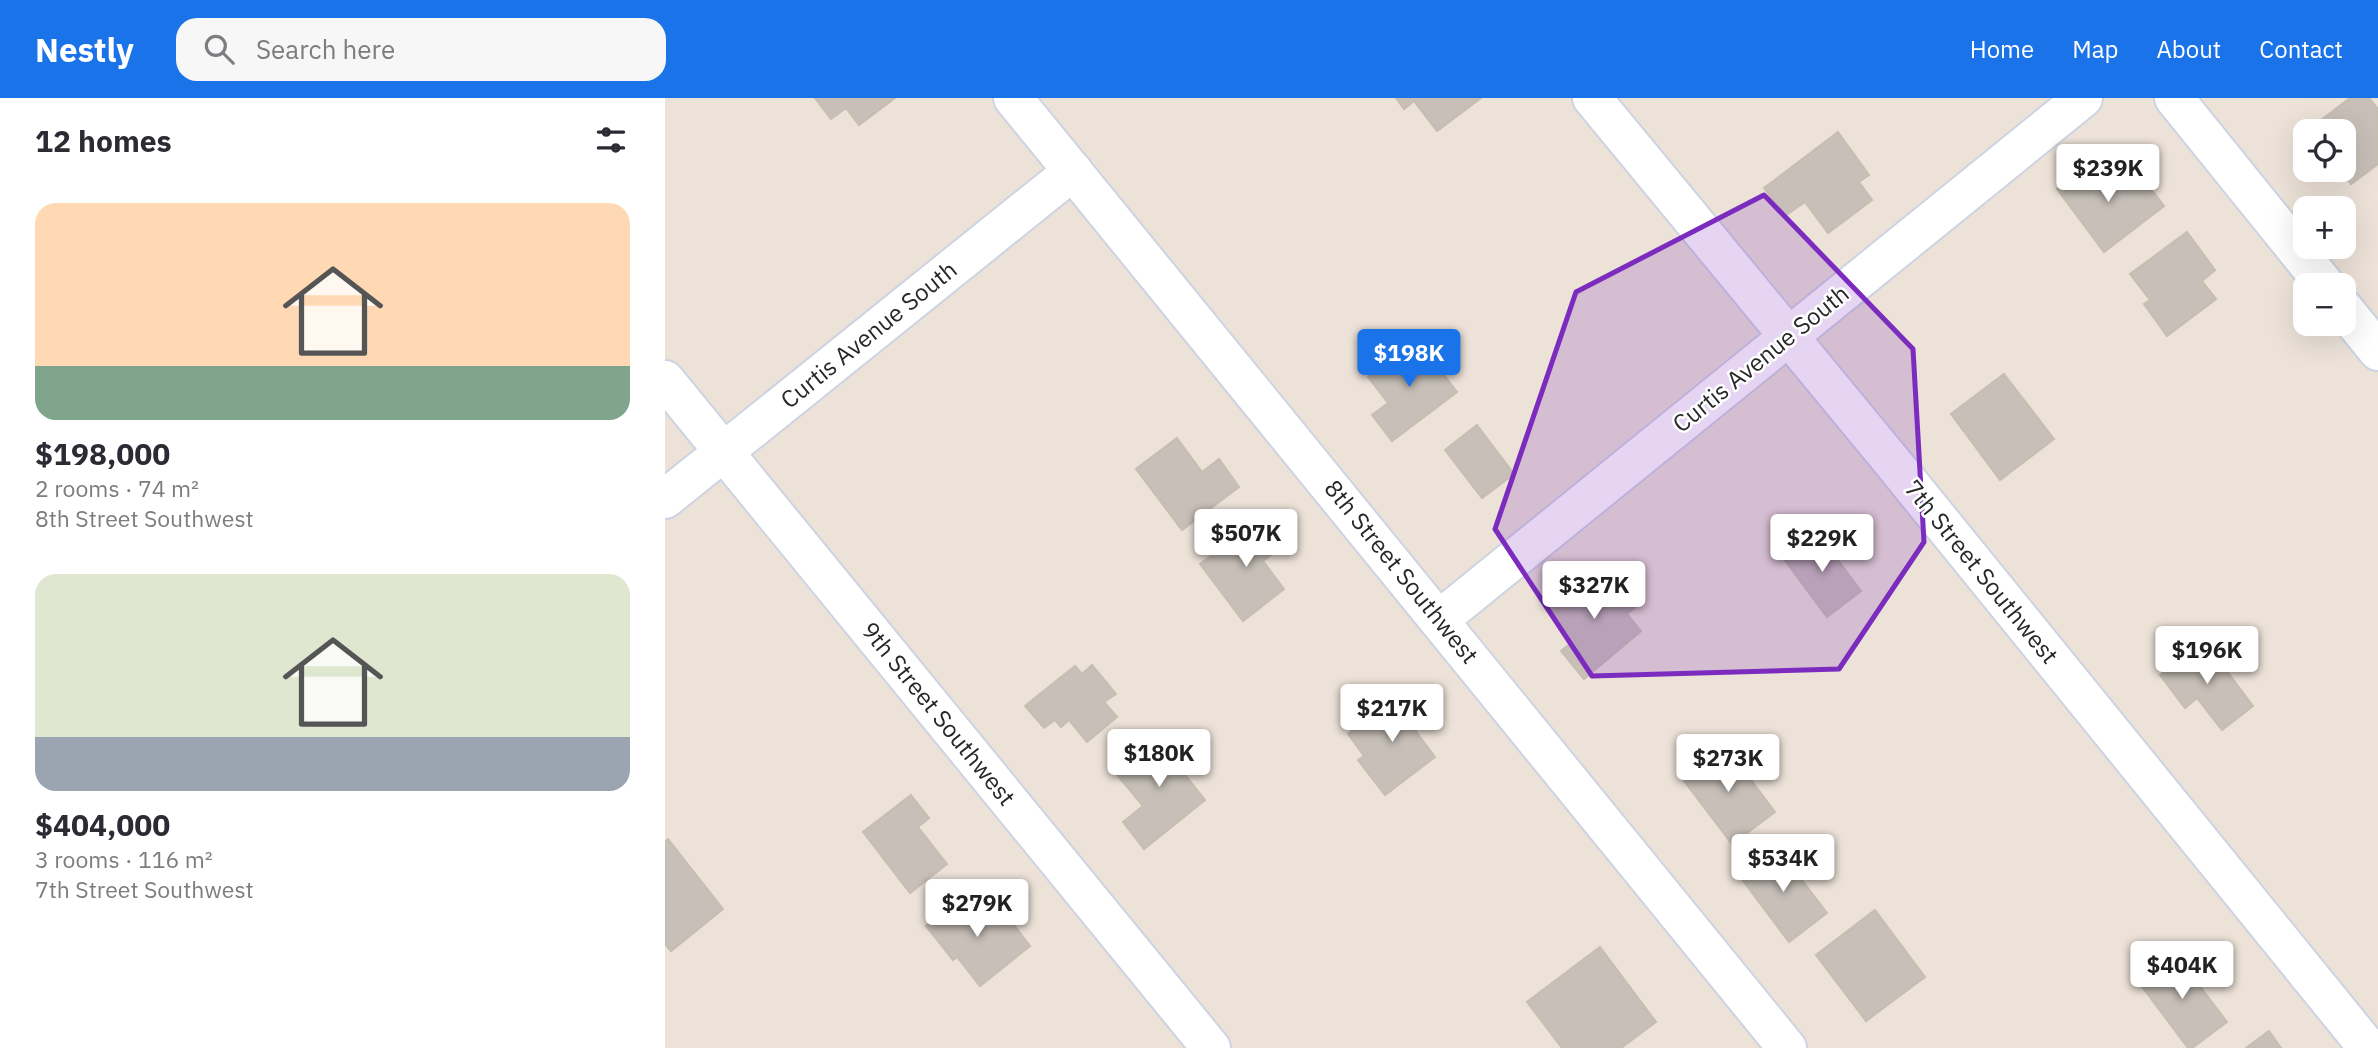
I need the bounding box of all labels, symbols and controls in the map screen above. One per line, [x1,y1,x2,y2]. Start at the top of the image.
search box [176,18,666,81]
text: Nestly [35,28,134,71]
icon: search [200,30,238,68]
text: Search here [256,32,395,66]
text: Home [1970,33,2034,65]
text: Map [2072,33,2118,65]
text: About [2156,33,2221,65]
text: Contact [2259,33,2343,65]
map controls [2293,119,2356,336]
button: locate [2293,119,2356,182]
text: 12 homes [35,121,172,160]
icon: filters [592,121,630,159]
pin: $239K [2059,144,2157,204]
text: $239K [2072,152,2144,182]
button: + [2293,196,2356,259]
icon: home [270,248,396,374]
street label: Curtis Avenue South [774,253,963,415]
button: − [2293,273,2356,336]
street label: Curtis Avenue South [1666,277,1855,439]
pin: $198K [1360,330,1458,389]
text: $198K [1373,337,1445,367]
text: $198,000 [35,434,170,473]
text: 2 rooms · 74 m² [35,473,199,503]
street label: 8th Street Southwest [1318,473,1486,670]
street label: 7th Street Southwest [1898,473,2066,670]
text: 8th Street Southwest [35,503,254,533]
pin: $507K [1197,510,1295,569]
pin: $229K [1773,514,1871,574]
text: $507K [1210,517,1282,547]
text: $229K [1786,522,1858,552]
pin: $327K [1545,561,1643,621]
text: $327K [1558,569,1630,599]
street label: 9th Street Southwest [855,615,1023,812]
icon: home [270,619,396,745]
pin: $196K [2158,626,2256,686]
text: $196K [2171,634,2243,664]
pin: $217K [1343,684,1441,744]
text: $217K [1356,692,1428,722]
pin: $180K [1110,730,1208,789]
pin: $273K [1679,734,1777,794]
text: $180K [1123,737,1195,767]
text: $273K [1692,742,1764,772]
text: $404,000 [35,805,170,844]
pin: $534K [1734,834,1832,894]
text: $534K [1747,842,1819,872]
text: 3 rooms · 116 m² [35,844,213,874]
text: 7th Street Southwest [35,874,254,904]
pin: $279K [928,880,1026,939]
text: $279K [941,887,1013,917]
pin: $404K [2133,942,2231,1001]
text: $404K [2146,949,2218,979]

